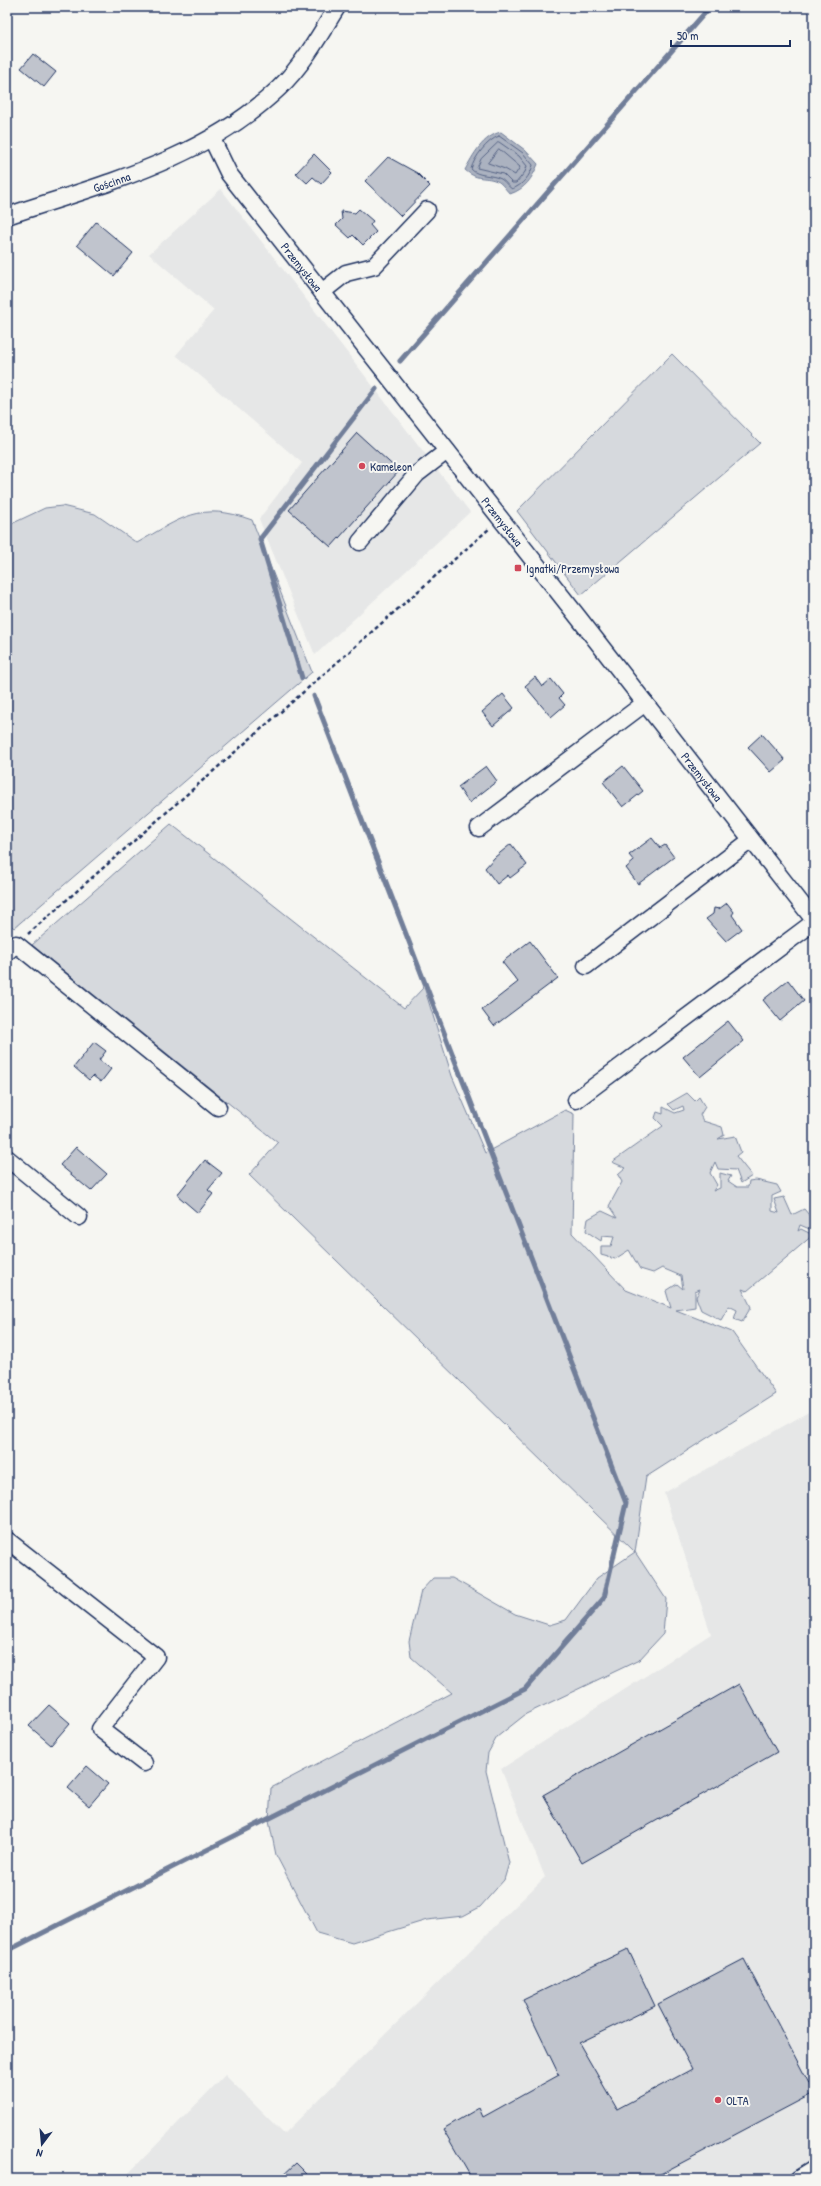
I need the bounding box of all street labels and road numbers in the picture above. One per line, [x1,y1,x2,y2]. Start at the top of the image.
street label: Gościnna [91,167,133,196]
street label: Przemysłowa [277,239,327,295]
street label: Przemysłowa [478,493,527,549]
street label: Przemysłowa [678,748,727,805]

